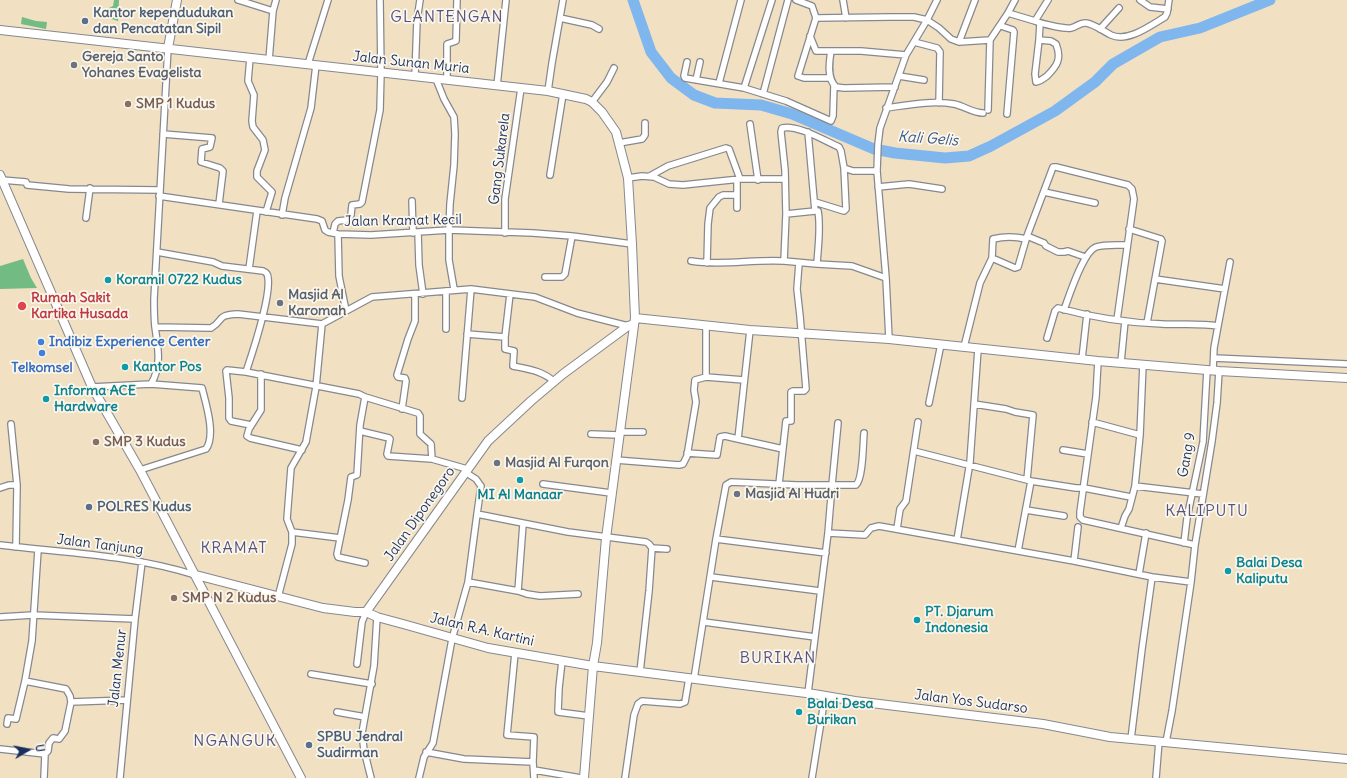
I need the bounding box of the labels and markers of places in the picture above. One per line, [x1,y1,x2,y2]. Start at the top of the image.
place label: Kantor kependudukan dan Pencatatan Sipil [93,5,233,38]
marker: Kantor kependudukan dan Pencatatan Sipil [80,16,90,26]
place label: Gereja Santo Yohanes Evagelista [82,49,202,82]
marker: Gereja Santo Yohanes Evagelista [69,60,79,70]
place label: SMP 1 Kudus [136,96,215,112]
marker: SMP 1 Kudus [123,99,133,109]
place label: Koramil 0722 Kudus [116,272,242,288]
marker: Koramil 0722 Kudus [103,275,113,285]
place label: Masjid Al Karomah [288,287,346,320]
place label: Rumah Sakit Kartika Husada [31,290,128,322]
marker: Masjid Al Karomah [275,298,285,308]
marker: Rumah Sakit Kartika Husada [16,300,28,312]
place label: Indibiz Experience Center [49,334,210,350]
marker: Indibiz Experience Center [36,337,46,347]
marker: Telkomsel [37,348,47,358]
place label: Kantor Pos [133,359,202,375]
place label: Telkomsel [11,360,73,376]
marker: Kantor Pos [120,362,130,372]
place label: Informa ACE Hardware [54,383,136,416]
marker: Informa ACE Hardware [41,394,51,404]
place label: SMP 3 Kudus [104,434,186,450]
marker: SMP 3 Kudus [91,437,101,447]
place label: Masjid Al Furqon [505,455,609,471]
marker: Masjid Al Furqon [492,458,502,468]
marker: MI Al Manaar [515,475,525,485]
place label: Masjid Al Hudri [745,486,839,502]
place label: MI Al Manaar [477,487,563,503]
marker: Masjid Al Hudri [732,489,742,499]
place label: POLRES Kudus [97,499,191,515]
marker: POLRES Kudus [84,502,94,512]
place label: Balai Desa Kaliputu [1236,555,1303,588]
marker: Balai Desa Kaliputu [1223,566,1233,576]
place label: SMP N 2 Kudus [182,590,276,606]
marker: SMP N 2 Kudus [169,593,179,603]
place label: PT. Djarum Indonesia [925,604,994,636]
marker: PT. Djarum Indonesia [912,615,922,625]
place label: Balai Desa Burikan [807,696,874,728]
marker: Balai Desa Burikan [794,707,804,717]
place label: SPBU Jendral Sudirman [317,729,403,762]
marker: SPBU Jendral Sudirman [304,740,314,750]

